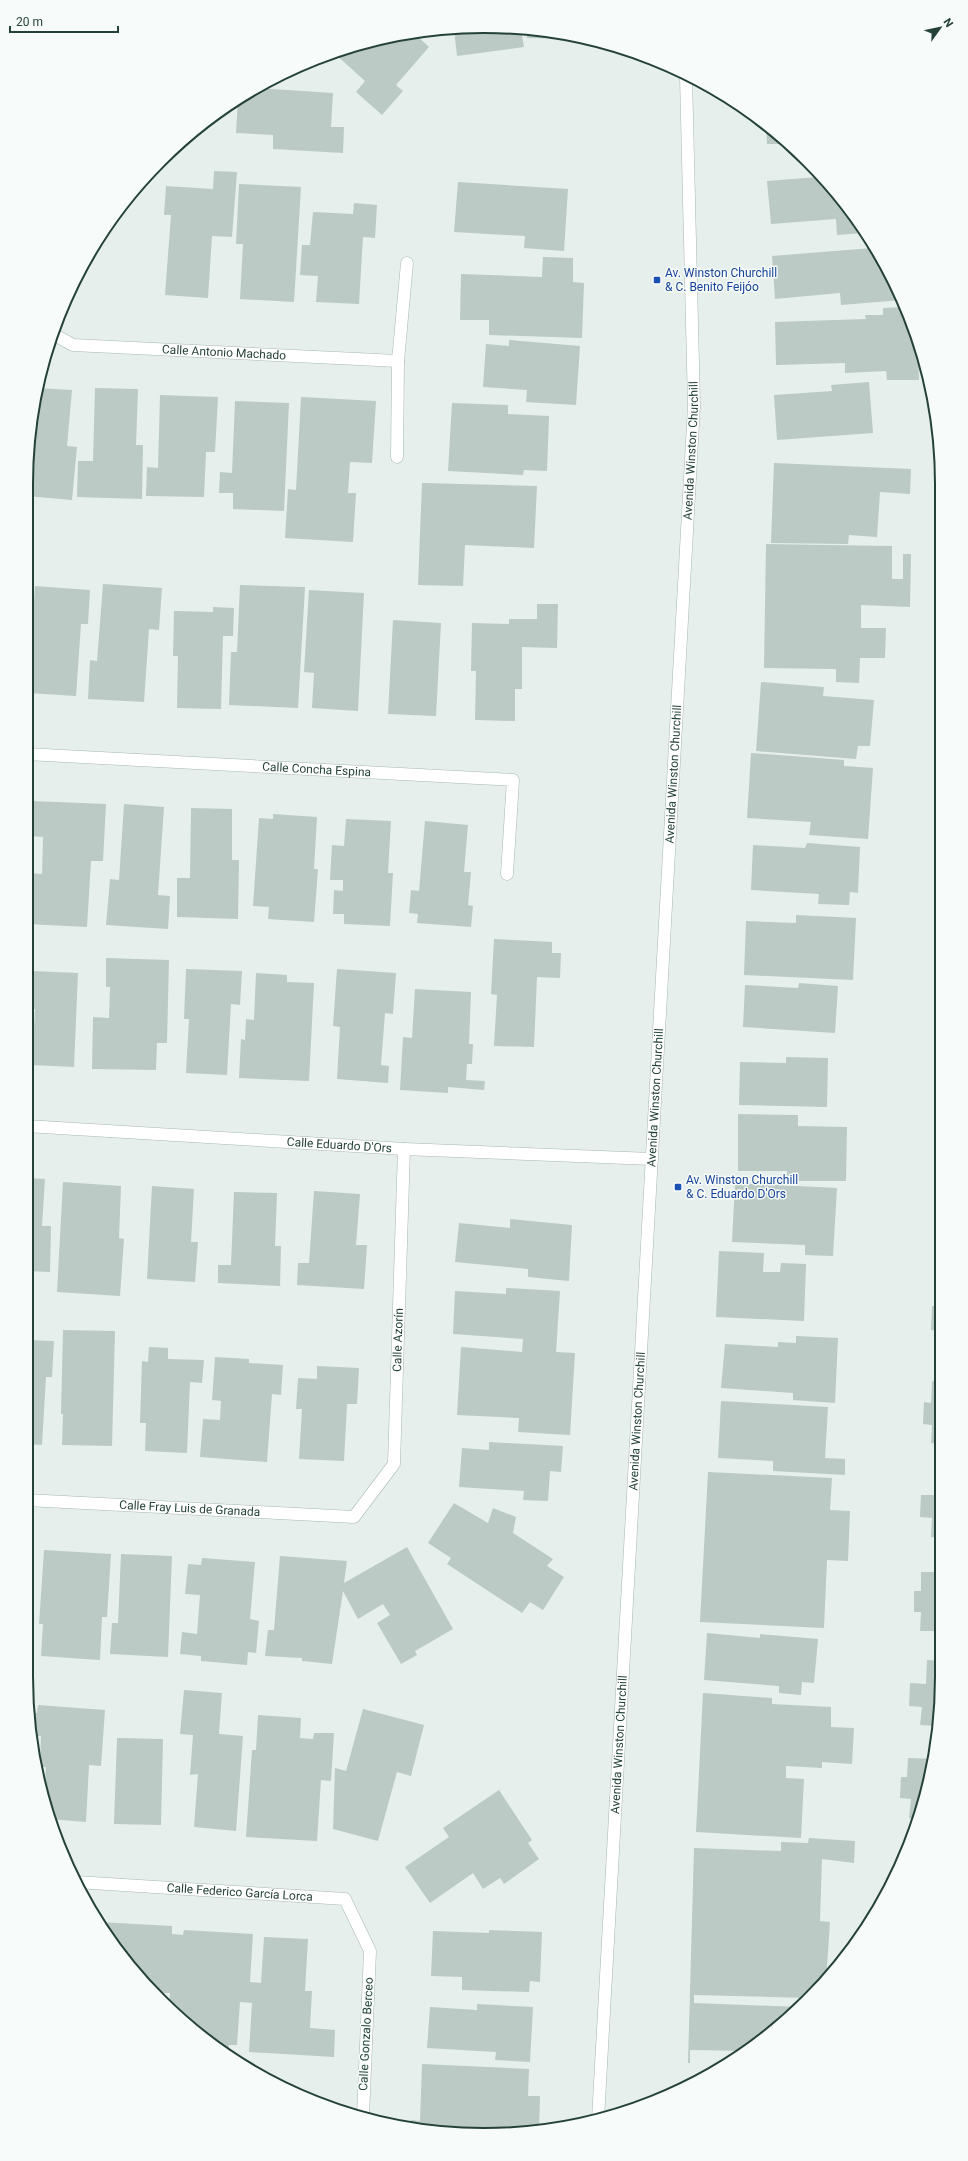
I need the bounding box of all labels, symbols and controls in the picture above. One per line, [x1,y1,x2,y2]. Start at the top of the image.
scale bar [10,8,118,34]
north arrow [920,8,960,48]
text: 20 m [16,15,43,29]
text: N [940,16,956,30]
place label: Av. Winston Churchill & C. Benito Feijóo [665,266,777,294]
marker: Av. Winston Churchill & C. Benito Feijóo [652,275,662,285]
street label: Calle Antonio Machado [162,342,286,362]
street label: Avenida Winston Churchill [681,381,701,520]
street label: Avenida Winston Churchill [662,704,684,844]
street label: Calle Concha Espina [262,760,371,779]
street label: Avenida Winston Churchill [644,1028,666,1167]
street label: Calle Eduardo D'Ors [286,1135,392,1155]
place label: Av. Winston Churchill & C. Eduardo D'Ors [686,1173,798,1201]
marker: Av. Winston Churchill & C. Eduardo D'Ors [673,1182,683,1192]
street label: Calle Azorín [390,1308,406,1372]
street label: Avenida Winston Churchill [626,1351,648,1491]
street label: Calle Fray Luis de Granada [119,1498,261,1519]
street label: Avenida Winston Churchill [608,1675,630,1814]
street label: Calle Federico García Lorca [166,1881,313,1904]
street label: Calle Gonzalo Berceo [356,1977,376,2091]

